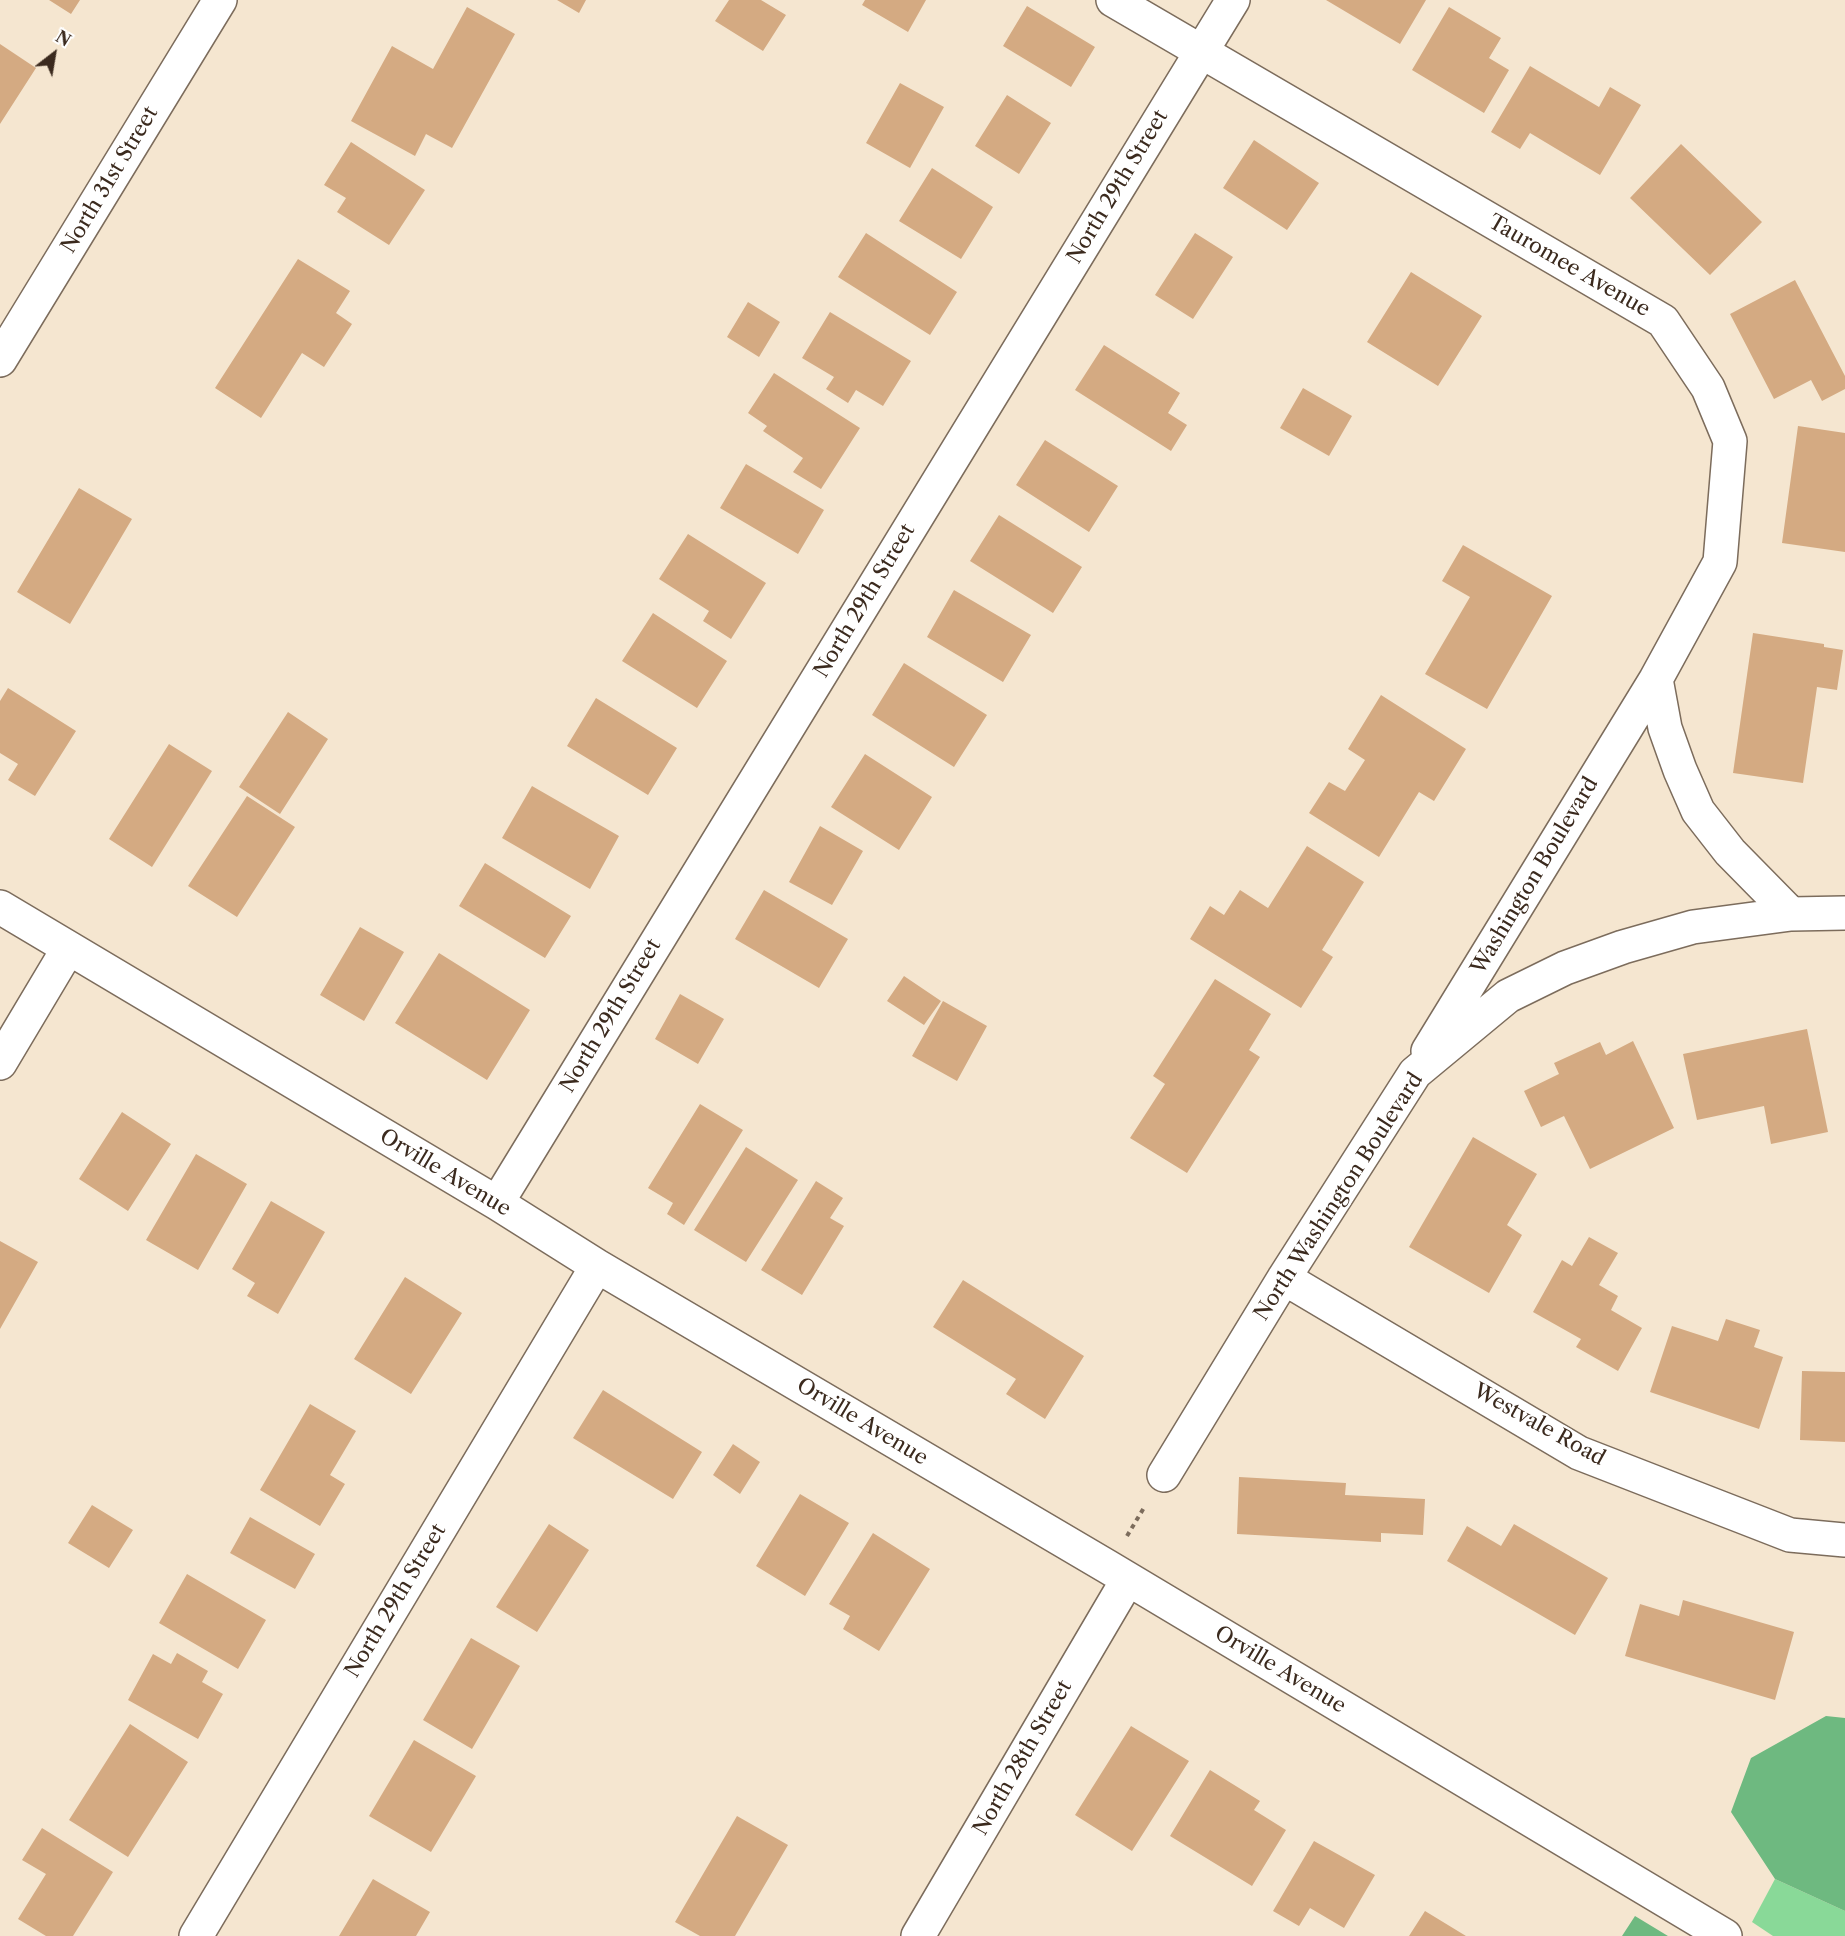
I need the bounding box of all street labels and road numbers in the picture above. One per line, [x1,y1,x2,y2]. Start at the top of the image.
street label: North 31st Street [56,102,164,258]
street label: North 29th Street [1062,106,1174,268]
street label: Tauromee Avenue [1484,209,1654,323]
street label: North 29th Street [809,520,921,682]
street label: Washington Boulevard [1466,773,1604,979]
street label: North 29th Street [555,935,667,1097]
street label: North Washington Boulevard [1249,1068,1429,1326]
street label: Orville Avenue [375,1124,515,1222]
street label: Orville Avenue [792,1373,932,1471]
street label: Westvale Road [1469,1378,1609,1472]
street label: North 29th Street [340,1520,452,1682]
street label: Orville Avenue [1210,1621,1350,1719]
street label: North 28th Street [968,1676,1078,1840]

